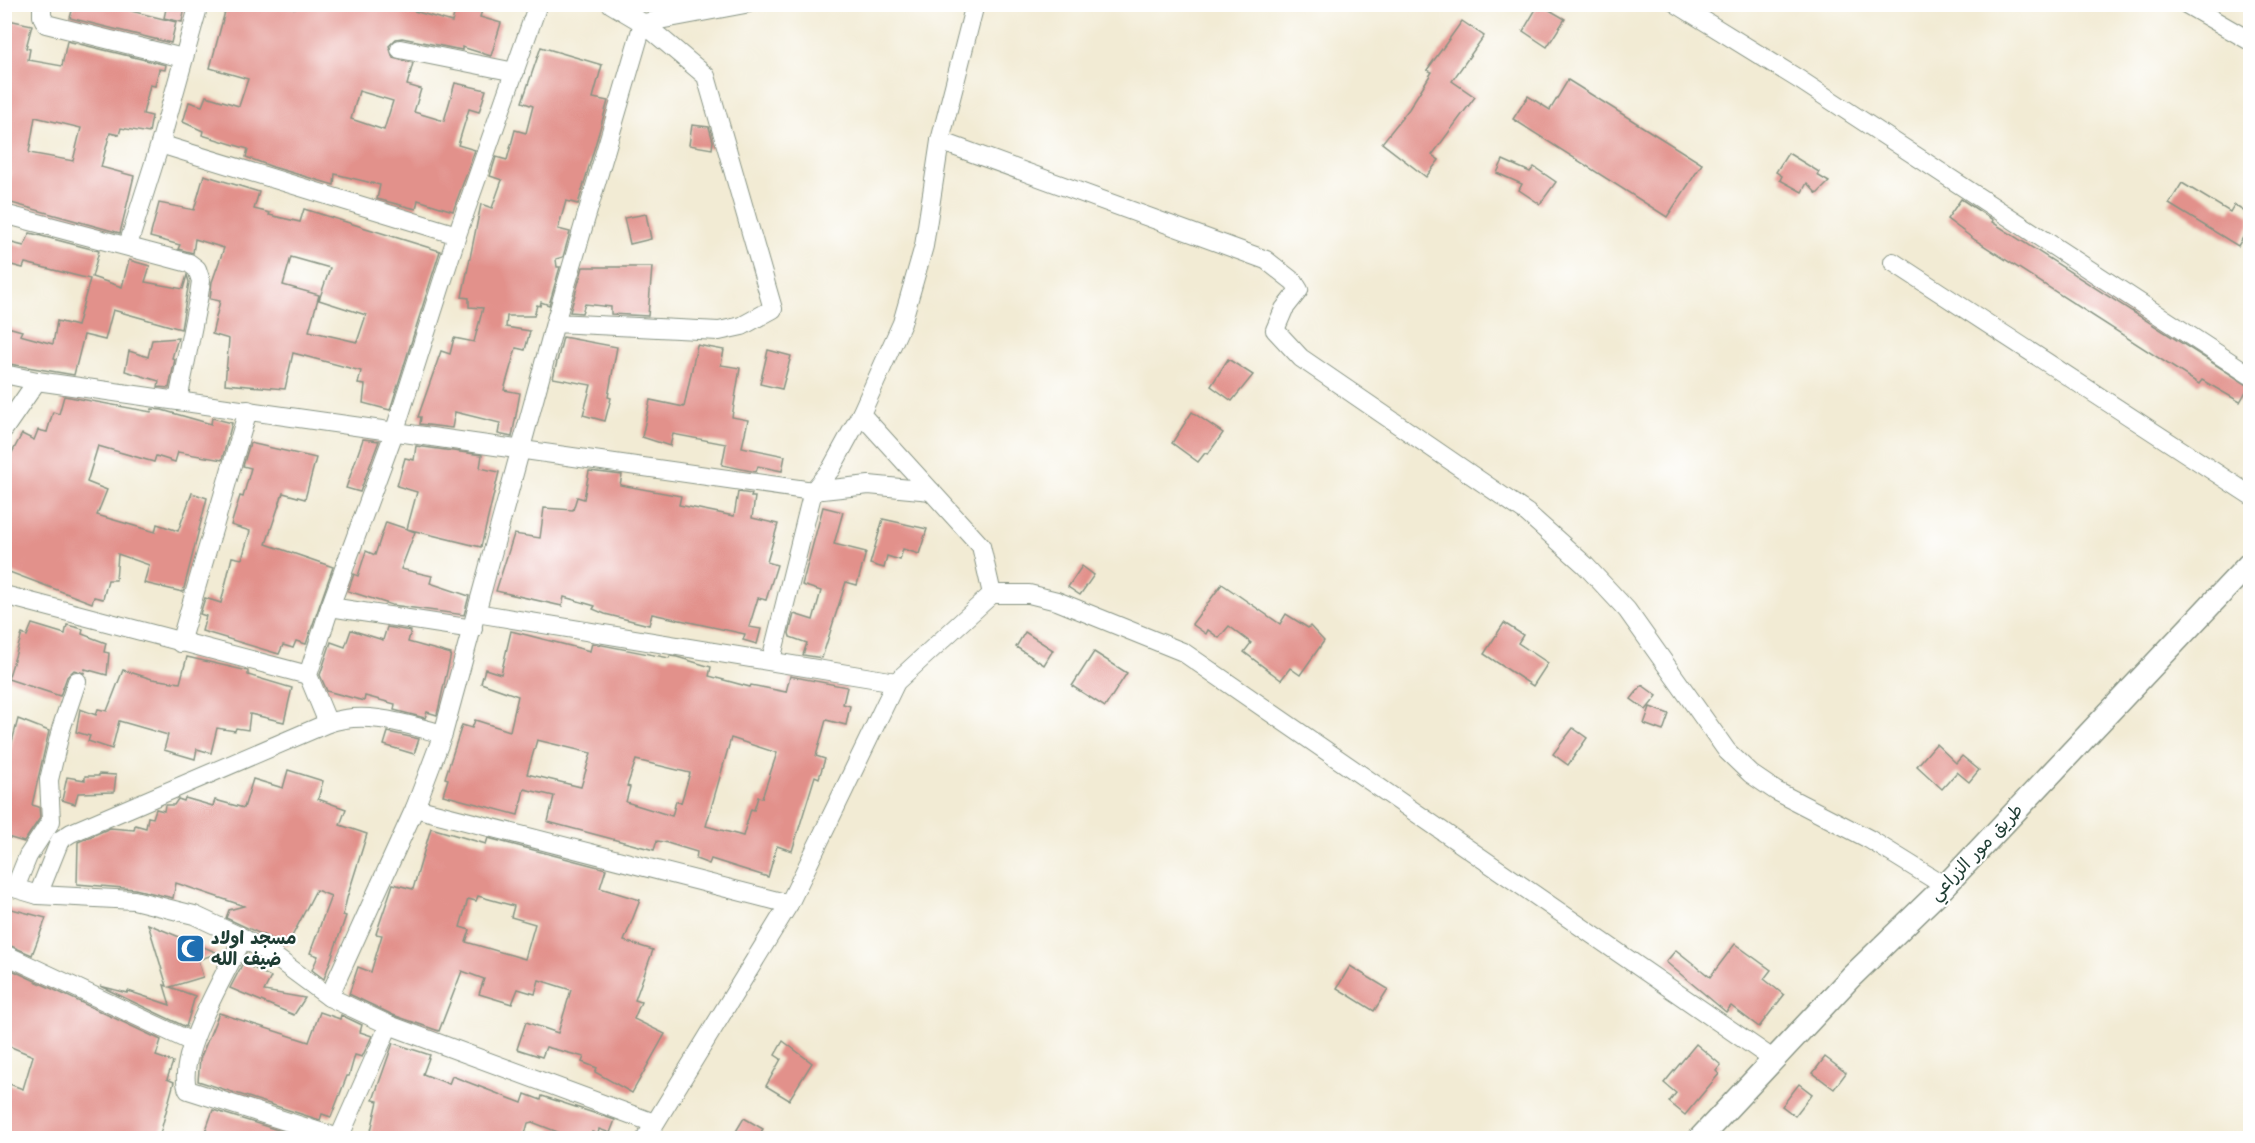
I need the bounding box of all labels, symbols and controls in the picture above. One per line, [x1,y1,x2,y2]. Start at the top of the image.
street label: طريق مور الزراعي [1924,798,2031,908]
place label: مسجد اولاد ضيف الله [211,926,296,971]
mosque icon: مسجد اولاد ضيف الله [174,932,206,964]

